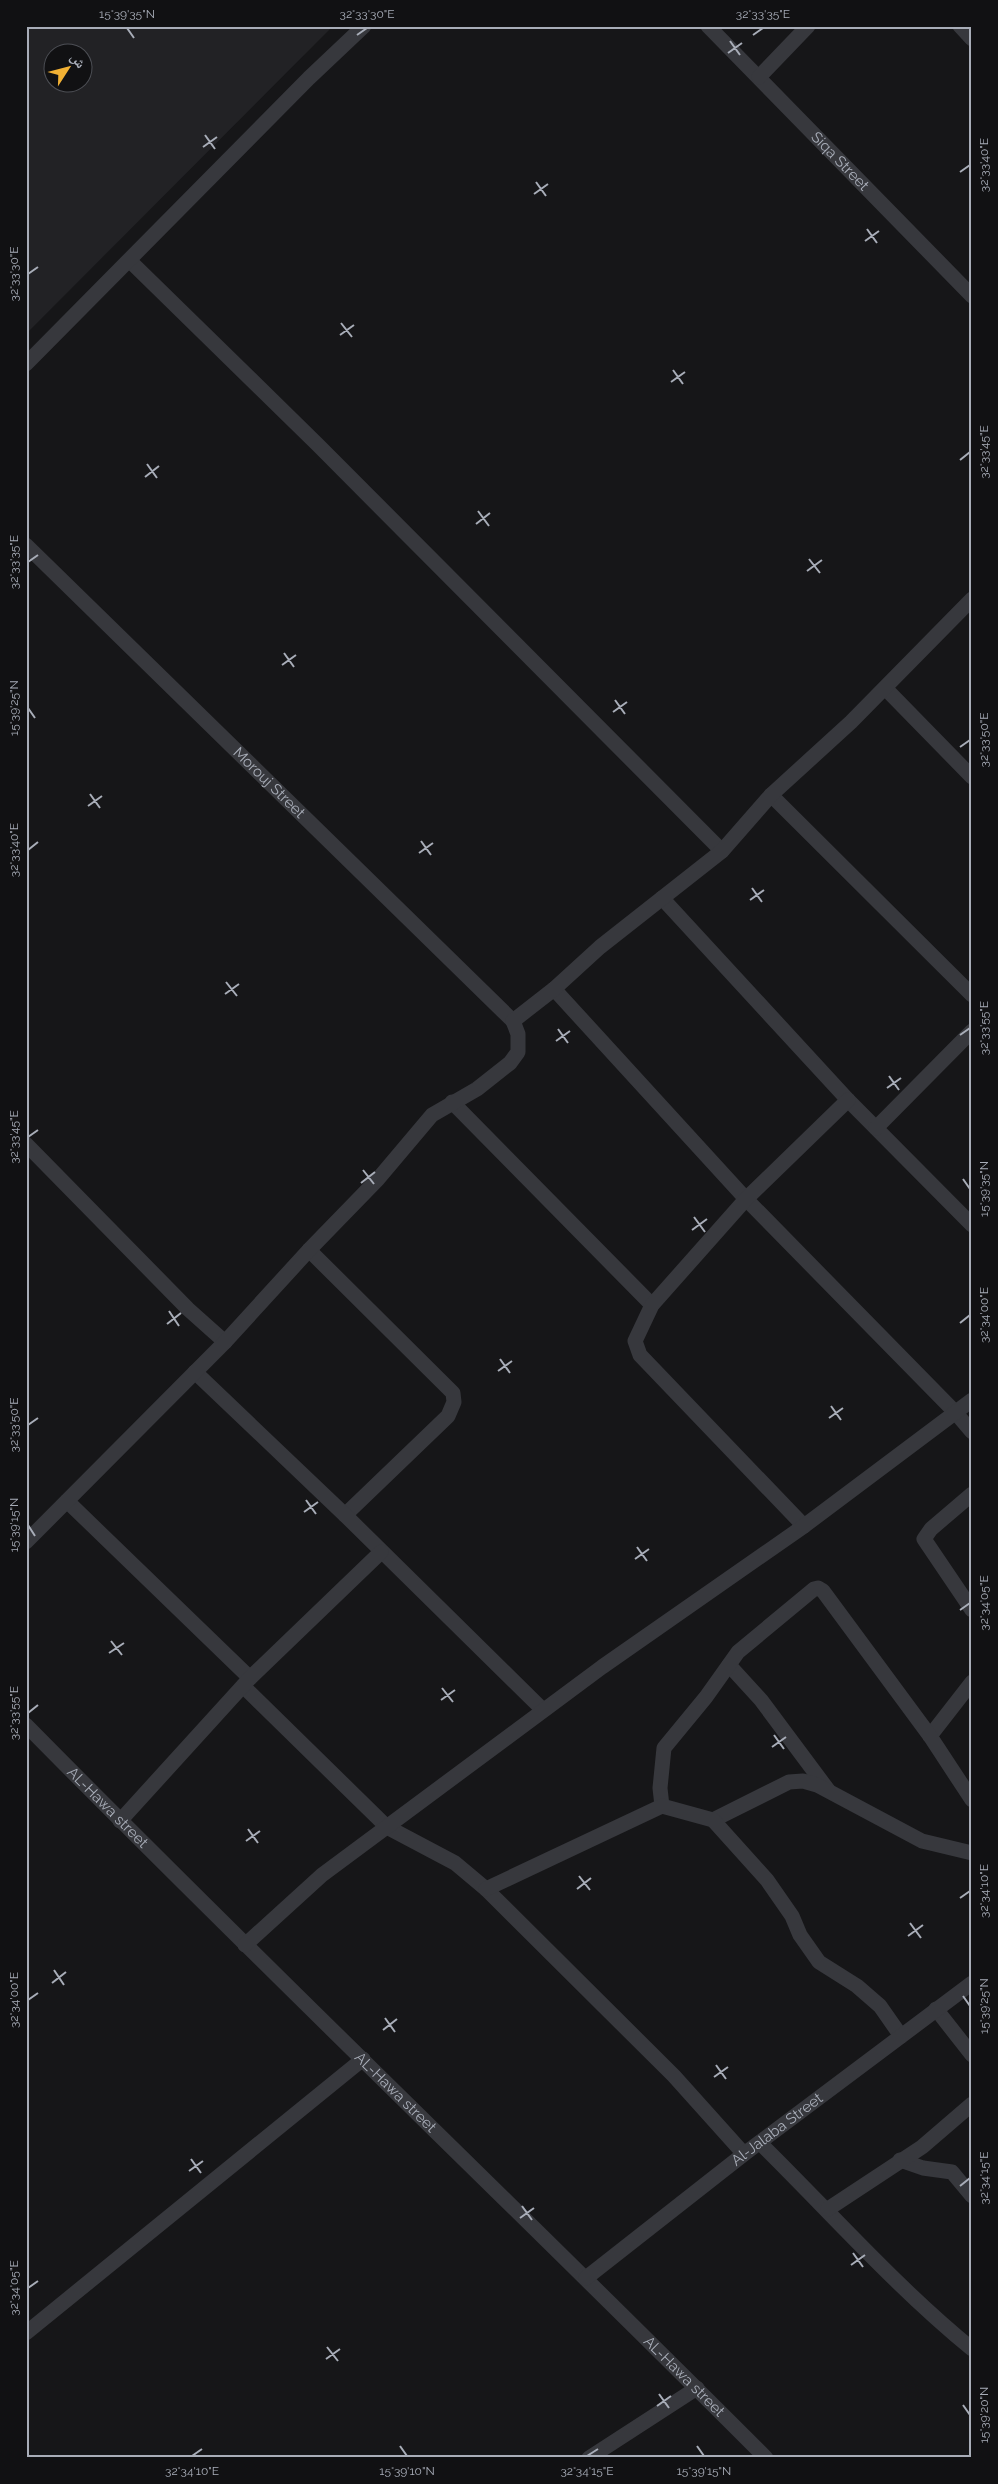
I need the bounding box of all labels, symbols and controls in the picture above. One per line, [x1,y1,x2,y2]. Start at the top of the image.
text: 15°39'35"N [99,7,155,21]
text: 32°33'30"E [339,7,395,21]
text: 32°33'35"E [736,7,790,21]
north arrow [42,42,92,92]
text: ش [67,50,89,72]
street label: Siqa Street [807,128,873,194]
text: 32°33'40"E [977,138,991,192]
text: 32°33'30"E [7,246,21,302]
text: 32°33'45"E [977,425,991,479]
text: 32°33'35"E [7,535,21,589]
text: 15°39'25"N [7,680,21,736]
text: 32°33'50"E [977,712,991,768]
street label: Morouj Street [229,743,309,822]
text: 32°33'40"E [7,823,21,877]
text: 32°33'55"E [977,1001,991,1055]
text: 32°33'45"E [7,1110,21,1164]
text: 15°39'35"N [977,1161,991,1217]
text: 32°34'00"E [977,1287,991,1343]
text: 32°33'50"E [7,1397,21,1453]
text: 15°39'15"N [7,1498,21,1552]
text: 32°34'05"E [977,1575,991,1631]
text: 32°33'55"E [7,1686,21,1740]
street label: AL-Hawa street [64,1763,152,1852]
text: 32°34'10"E [977,1864,991,1918]
text: 32°34'00"E [7,1972,21,2028]
text: 15°39'25"N [977,1978,991,2034]
street label: AL-Hawa street [351,2048,440,2136]
street label: Al-Jalaba Street [728,2089,826,2170]
text: 32°34'15"E [977,2151,991,2205]
text: 32°34'05"E [7,2260,21,2316]
street label: AL-Hawa street [640,2332,728,2420]
text: 15°39'20"N [977,2387,991,2443]
text: 32°34'10"E [165,2464,219,2478]
text: 15°39'10"N [379,2464,435,2478]
text: 32°34'15"E [560,2464,614,2478]
text: 15°39'15"N [677,2464,731,2478]

